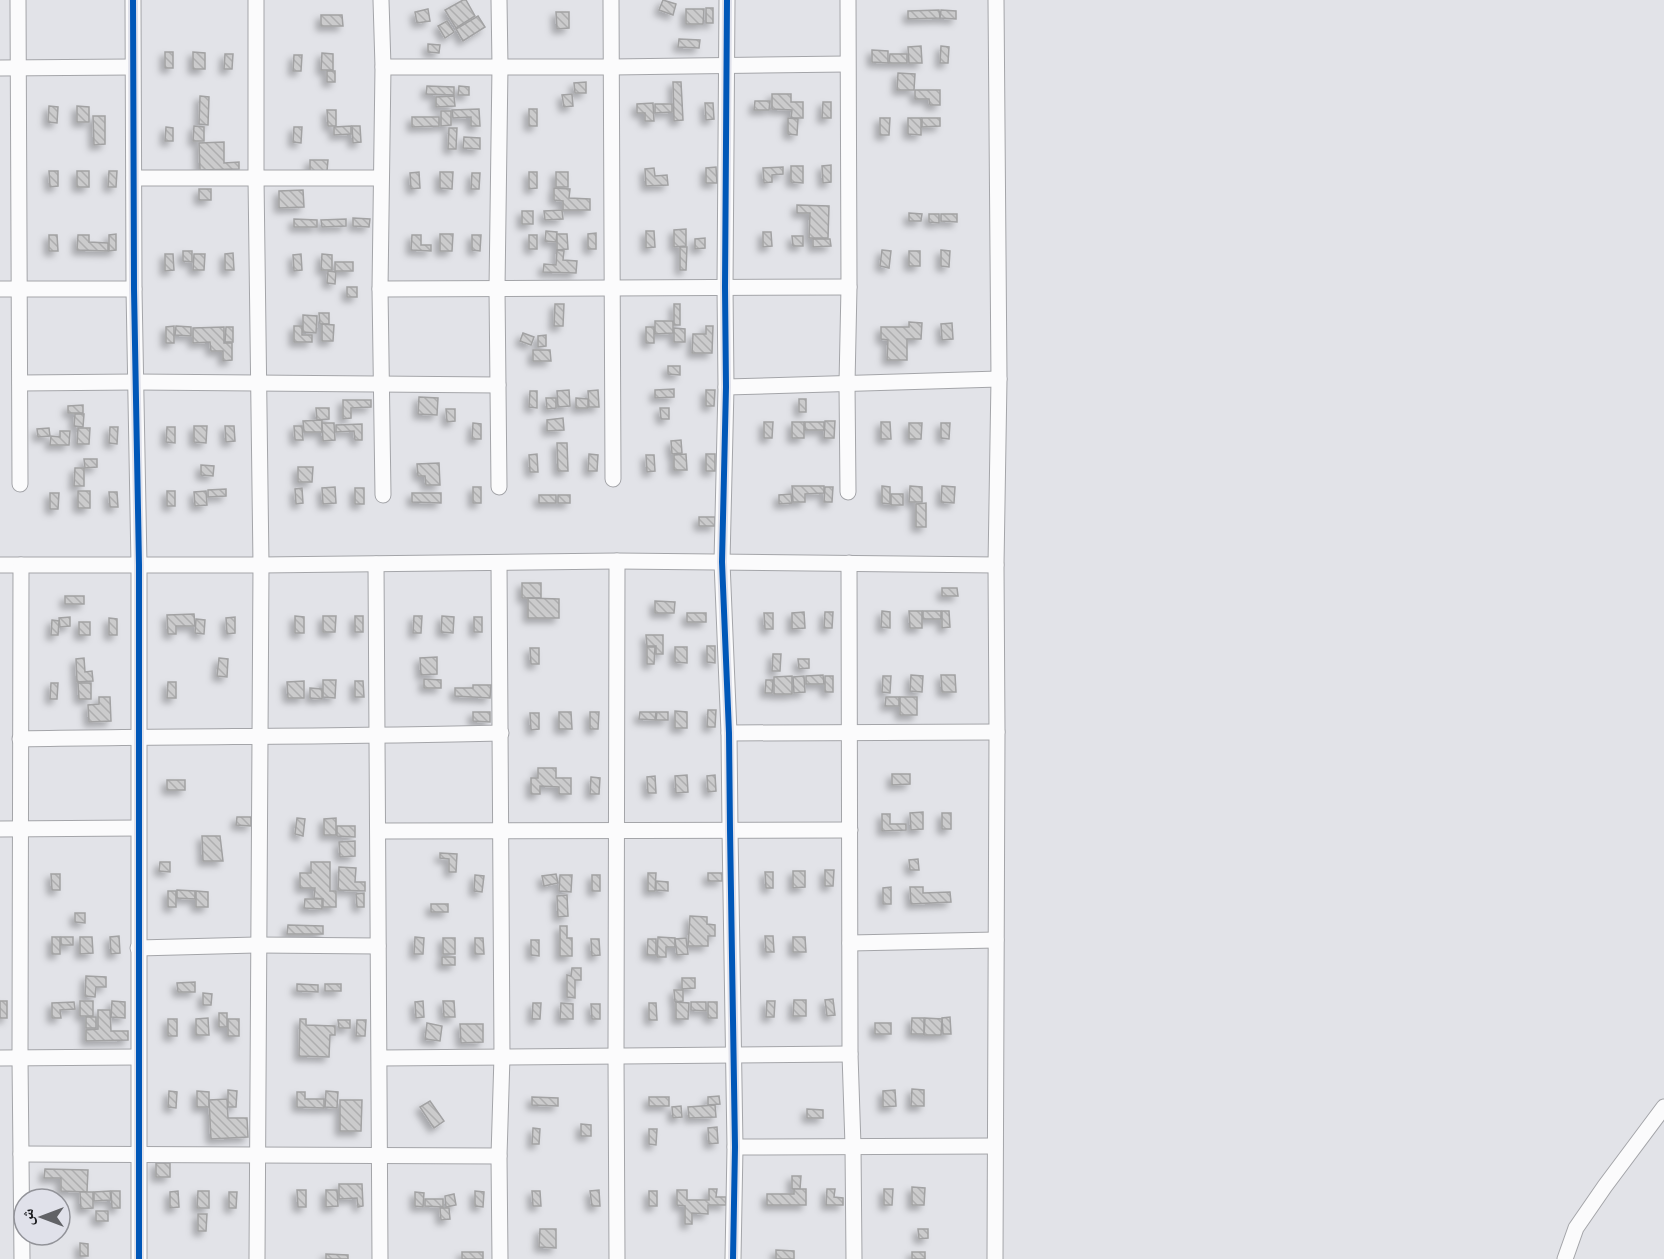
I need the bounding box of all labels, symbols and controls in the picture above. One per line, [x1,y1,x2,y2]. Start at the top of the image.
north arrow [12,1187,72,1247]
text: ش [17,1208,37,1225]

